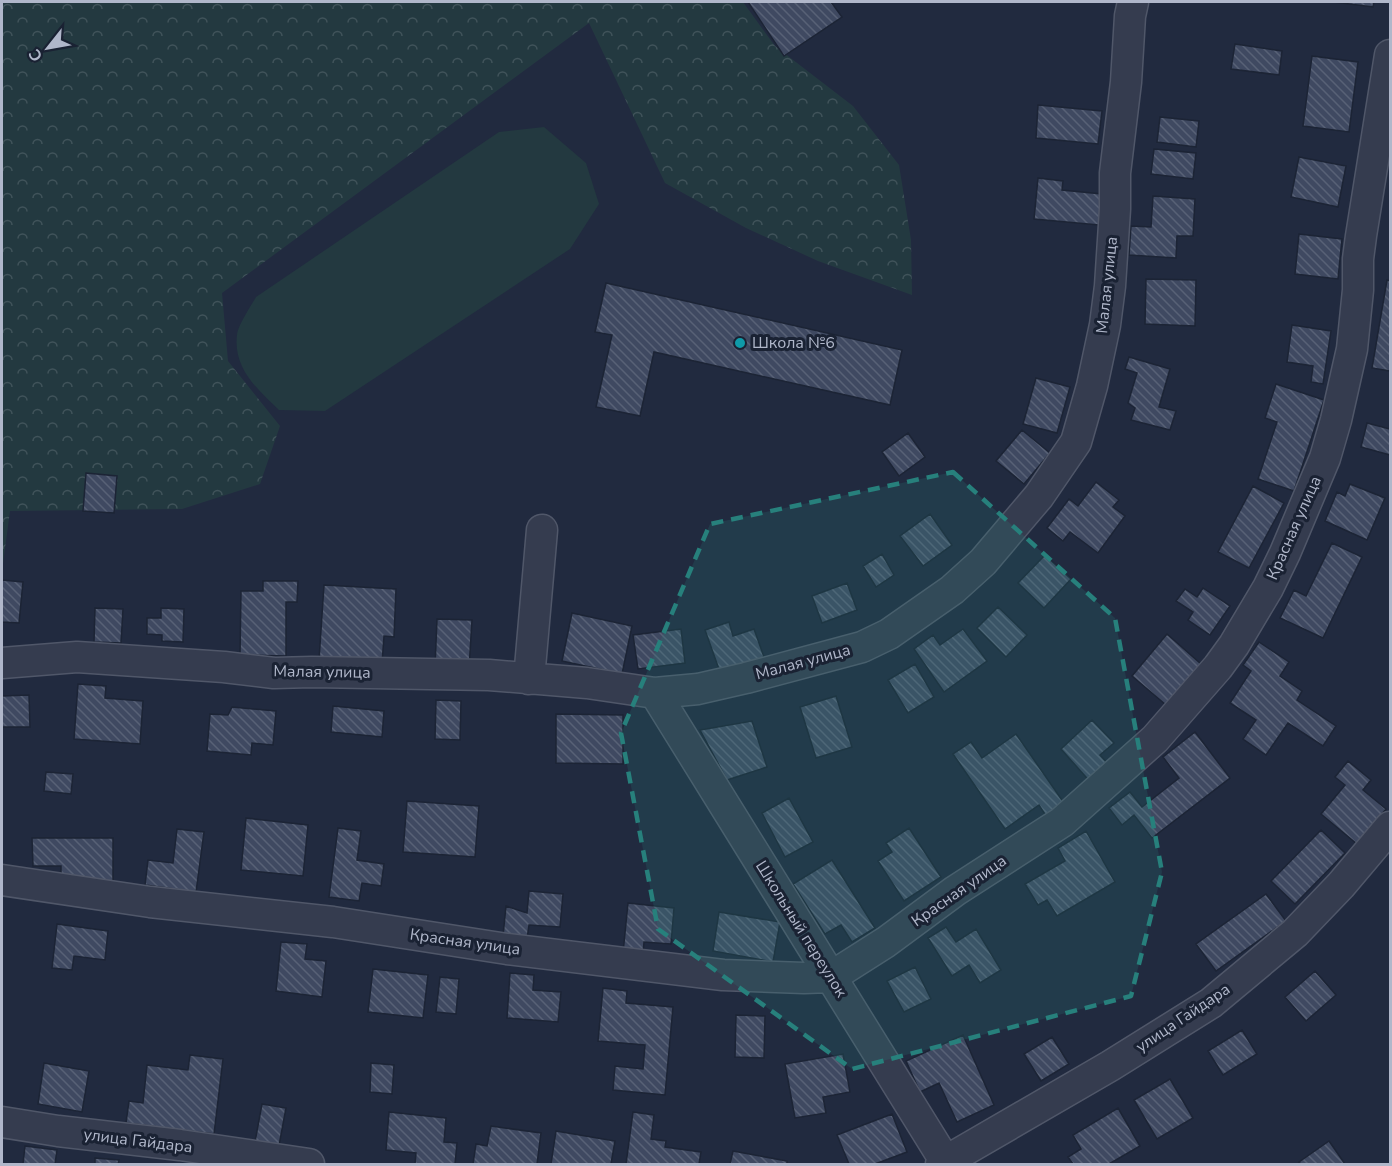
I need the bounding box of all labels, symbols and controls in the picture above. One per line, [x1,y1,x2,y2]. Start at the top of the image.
north arrow [18,18,78,78]
text: С [24,45,48,66]
street label: Малая улица [1091,235,1123,335]
place label: Школа №6 [752,332,835,354]
marker: Школа №6 [733,336,747,350]
street label: Красная улица [1261,473,1327,583]
street label: Малая улица [753,639,853,685]
street label: Малая улица [273,660,371,684]
street label: Красная улица [907,850,1011,932]
street label: Школьный переулок [750,857,852,1002]
street label: Красная улица [408,923,522,961]
street label: улица Гайдара [1131,978,1235,1058]
street label: улица Гайдара [82,1123,194,1159]

